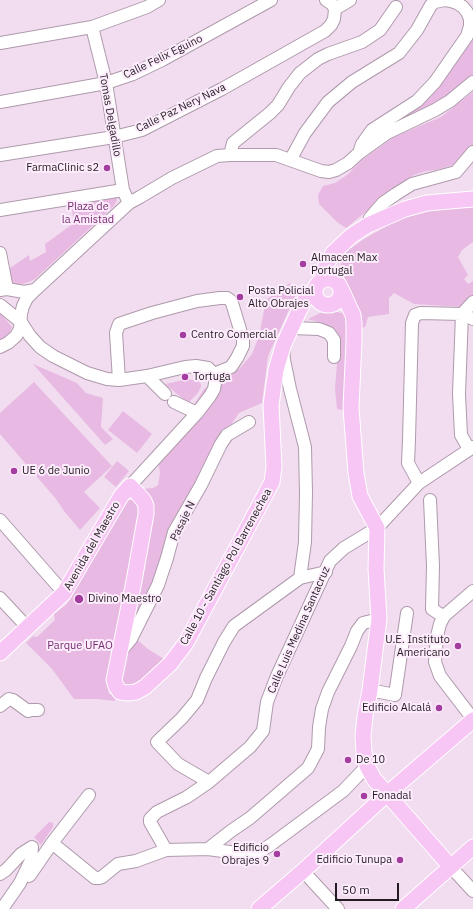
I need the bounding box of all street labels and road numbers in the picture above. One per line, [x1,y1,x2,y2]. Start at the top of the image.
street label: Calle Felix Eguino [121,32,205,82]
street label: Tomas Delgadillo [96,72,124,158]
street label: Calle Paz Nery Nava [134,81,228,135]
street label: Calle 10 - Santiago Pol Barrenechea [177,486,275,648]
street label: Avenida del Maestro [61,499,123,593]
street label: Pasaje N [168,499,198,543]
street label: Calle Luis Medina Santacruz [265,564,333,696]

